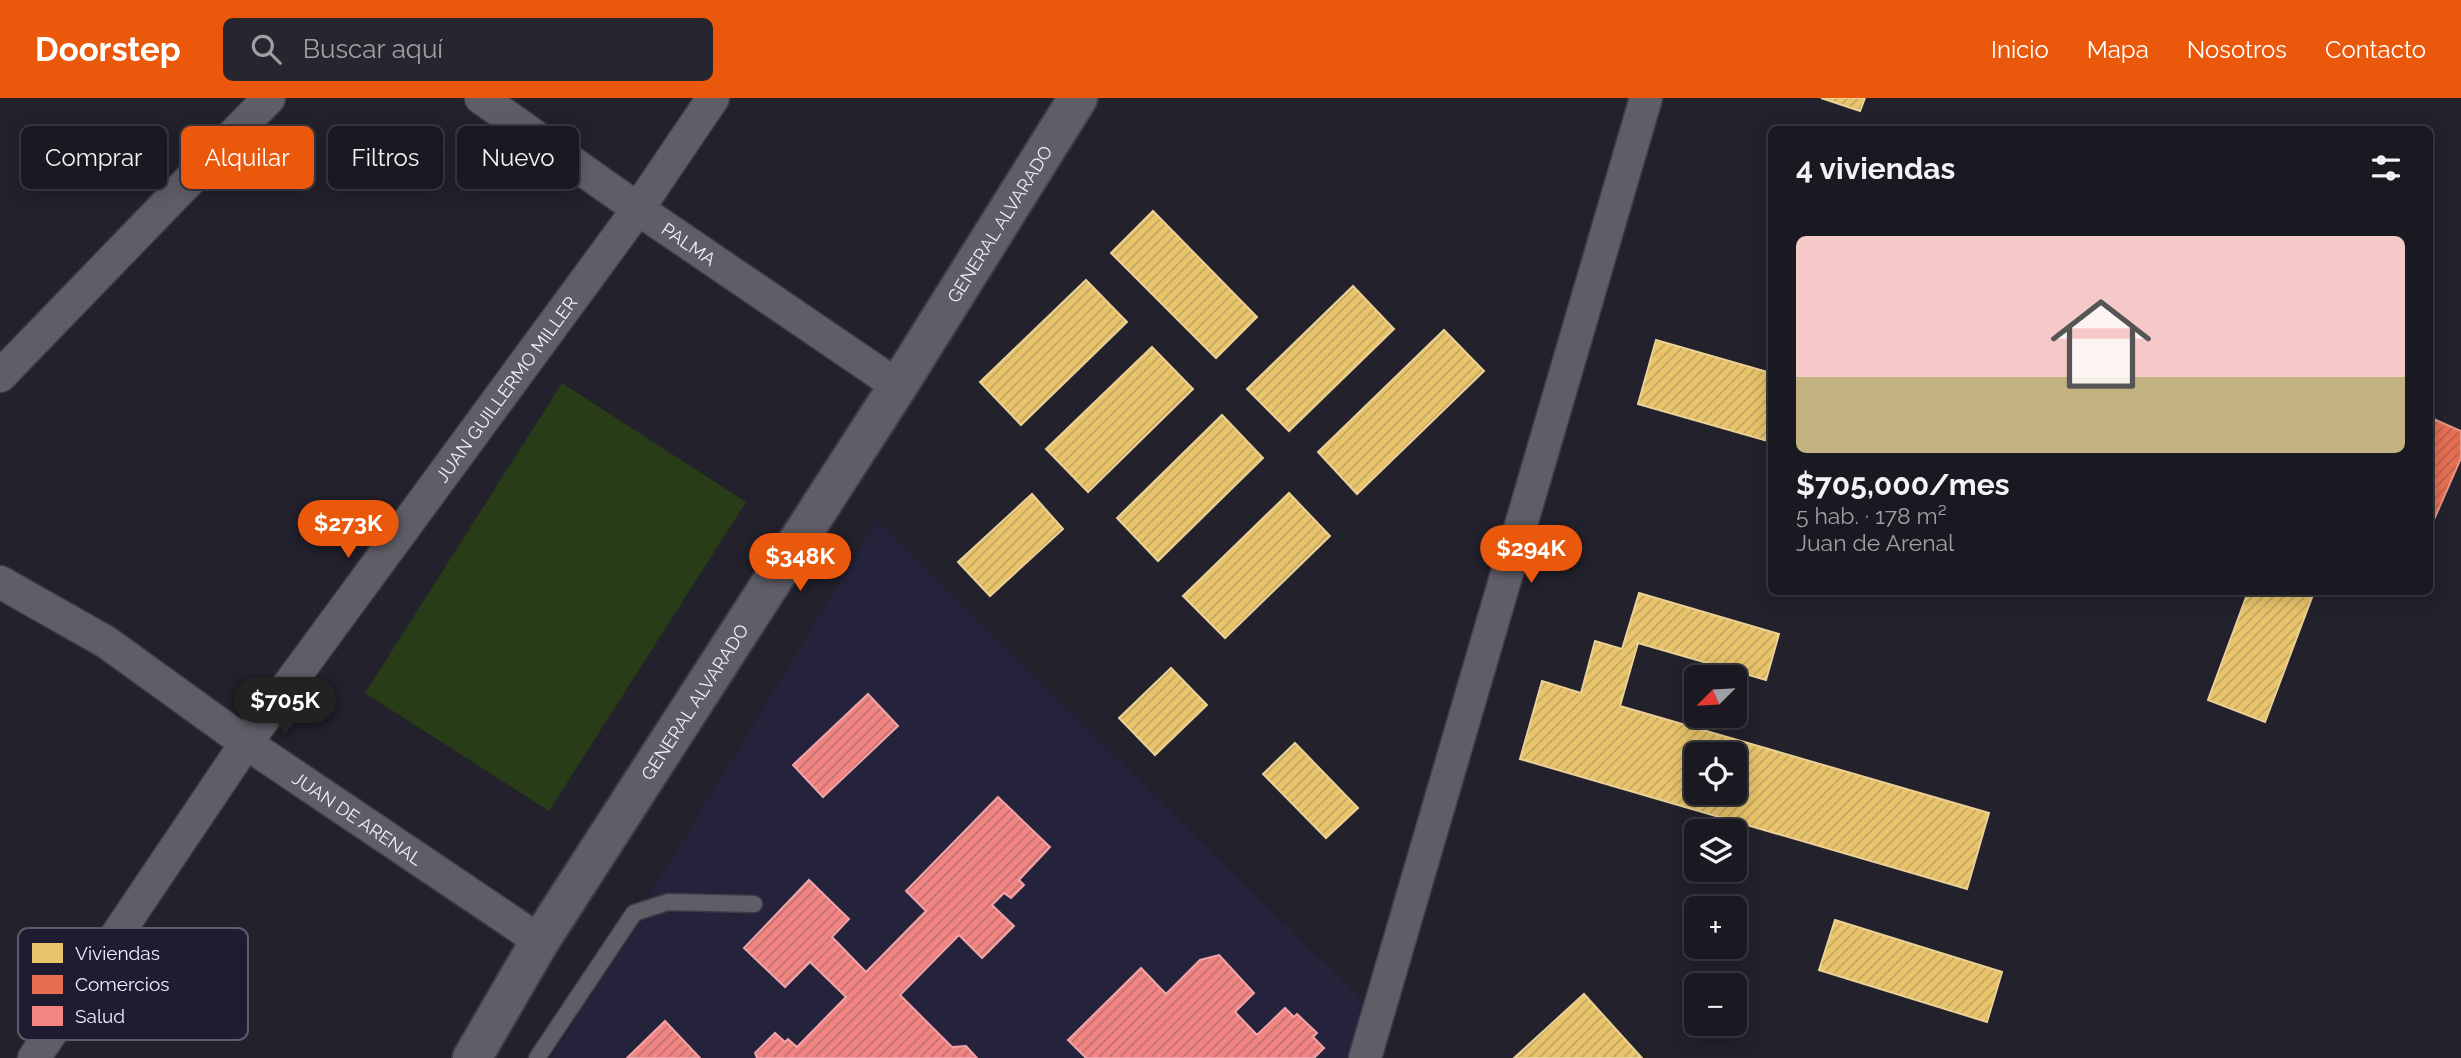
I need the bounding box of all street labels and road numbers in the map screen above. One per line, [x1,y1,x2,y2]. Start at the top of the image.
street label: GENERAL ALVARADO [942,141,1056,306]
street label: PALMA [658,218,720,270]
street label: JUAN GUILLERMO MILLER [431,292,581,486]
street label: GENERAL ALVARADO [636,620,752,784]
street label: JUAN DE ARENAL [289,767,427,870]

